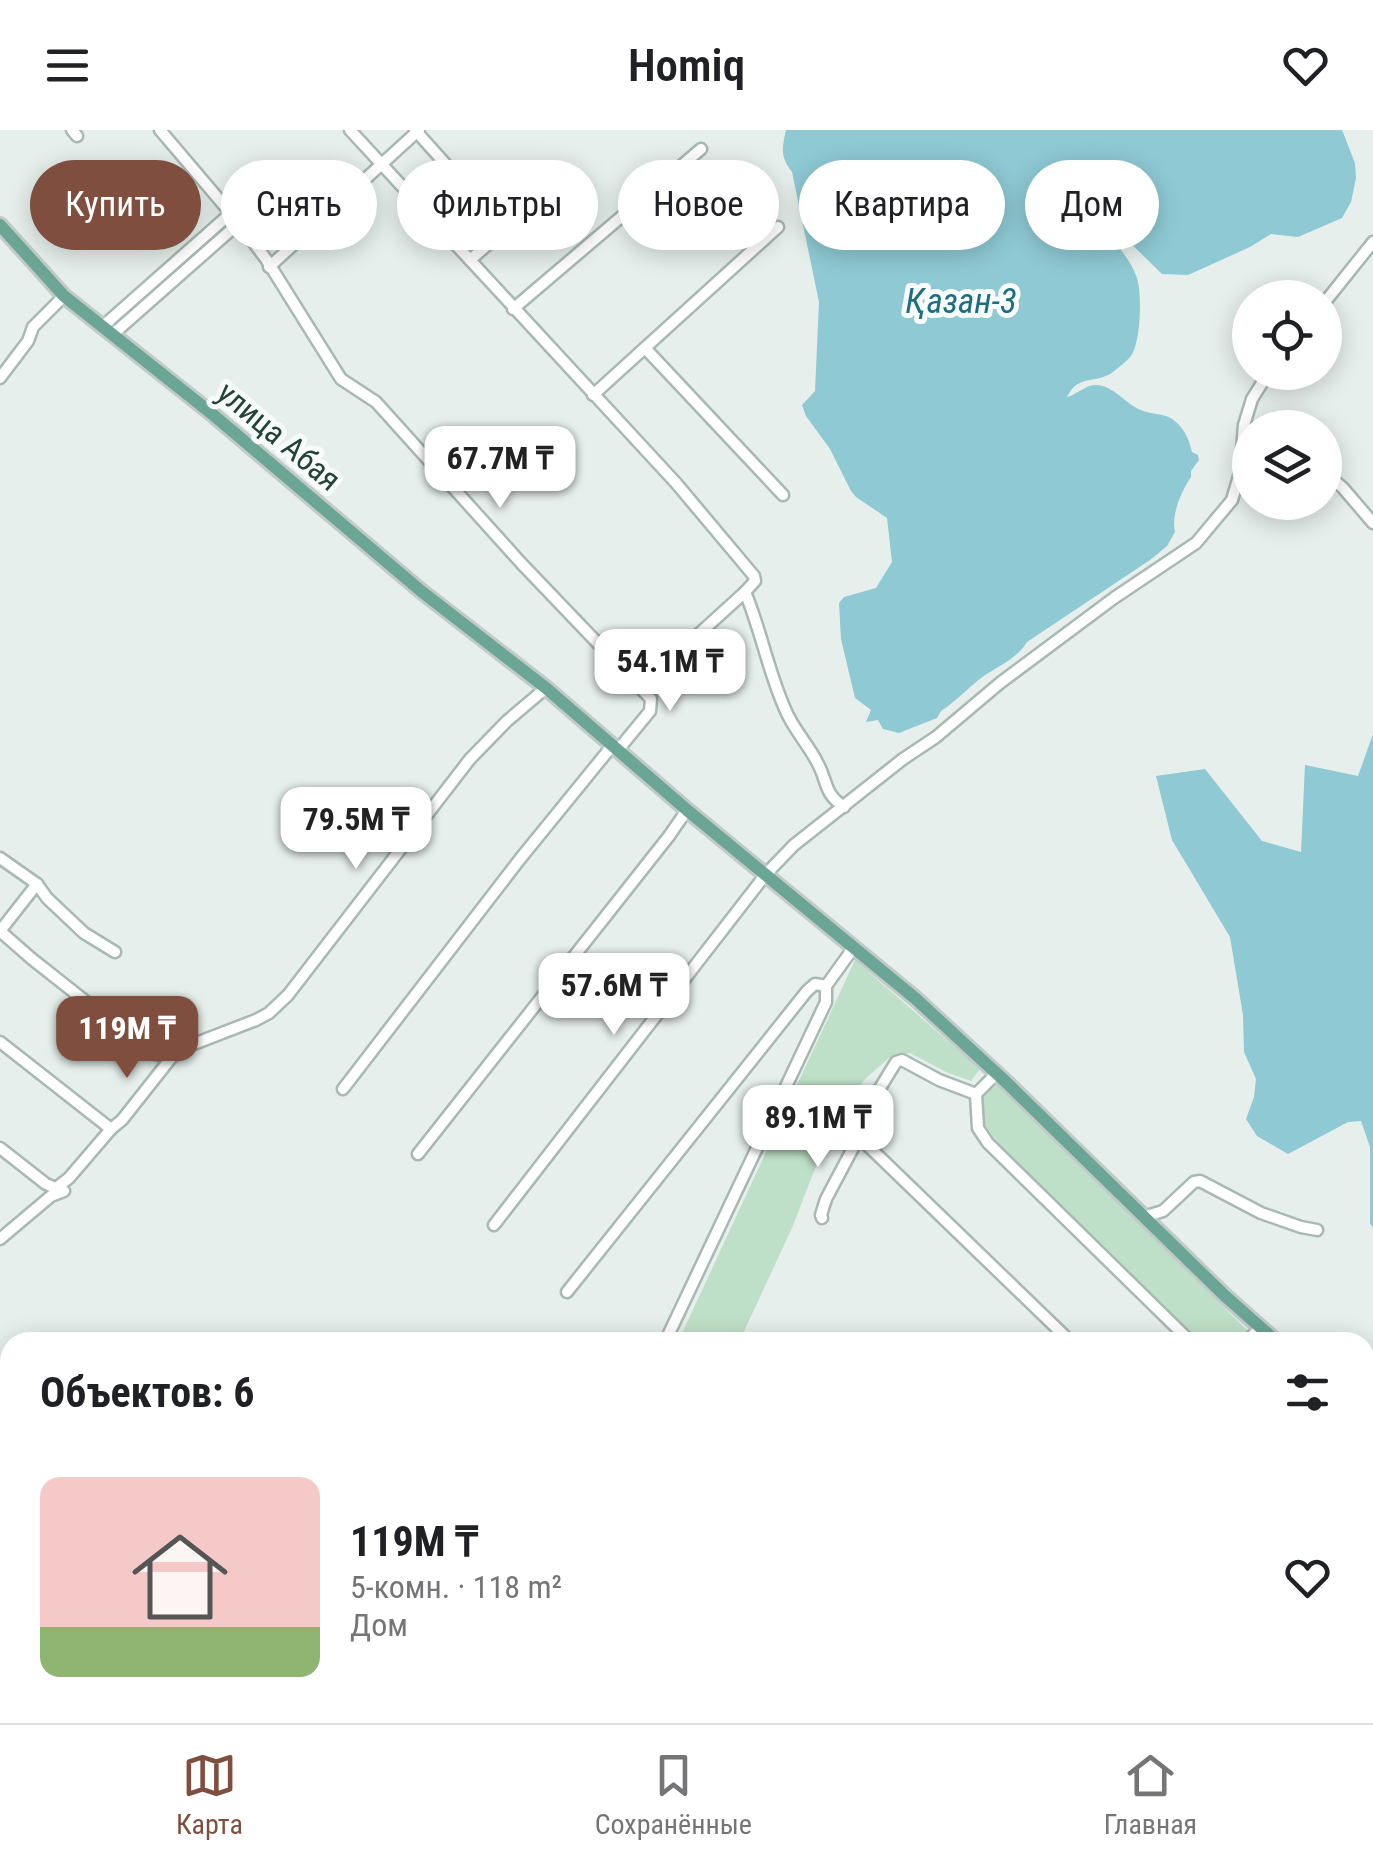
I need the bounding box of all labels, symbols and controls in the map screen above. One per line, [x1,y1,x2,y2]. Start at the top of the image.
icon: menu [40,38,95,93]
icon: heart [1278,38,1333,93]
text: Homiq [628,39,745,92]
chip: Купить [30,160,201,250]
chip: Снять [221,160,377,250]
chip: Фильтры [397,160,598,250]
chip: Новое [618,160,779,250]
chip: Квартира [799,160,1005,250]
chip: Дом [1025,160,1159,250]
map controls [1232,280,1342,520]
button: locate [1232,280,1342,390]
water label: Қазан-3 [905,281,1017,322]
street label: улица Абая [210,373,348,499]
button: layers [1232,410,1342,520]
pin: 67.7M ₸ [408,426,592,511]
text: 67.7M ₸ [447,439,553,477]
pin: 54.1M ₸ [578,629,762,714]
text: 54.1M ₸ [617,642,723,680]
pin: 79.5M ₸ [264,787,448,872]
text: 79.5M ₸ [303,800,409,838]
pin: 57.6M ₸ [522,953,706,1038]
text: 57.6M ₸ [561,966,667,1004]
pin: 119M ₸ [46,996,208,1081]
text: 119M ₸ [78,1009,176,1047]
pin: 89.1M ₸ [726,1085,910,1170]
text: 89.1M ₸ [765,1098,871,1136]
icon: filters [1280,1365,1335,1420]
text: Объектов: 6 [40,1368,254,1417]
icon: home [120,1517,240,1637]
text: 119M ₸ [350,1517,478,1566]
icon: heart [1280,1550,1335,1605]
text: 5-комн. · 118 m² [350,1568,562,1606]
text: Дом [350,1606,408,1644]
tab: Карта [176,1748,243,1841]
tab: Сохранённые [595,1748,752,1841]
tab: Главная [1104,1748,1197,1841]

